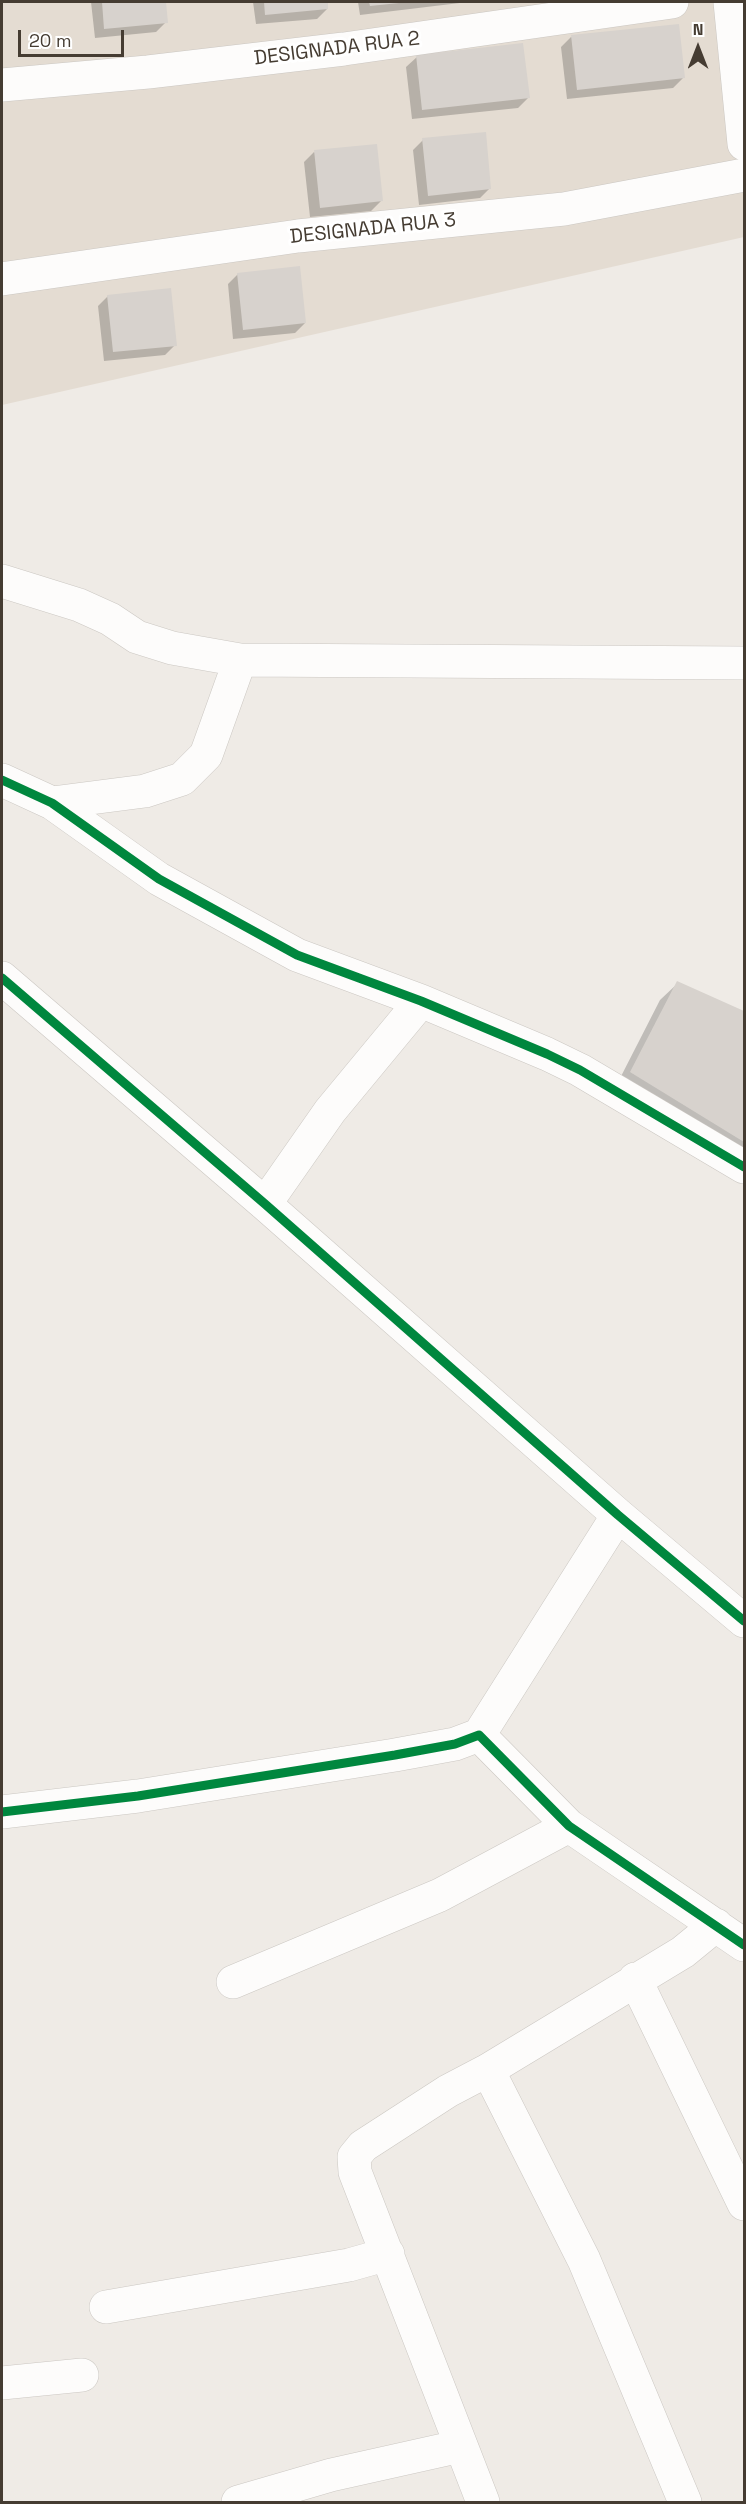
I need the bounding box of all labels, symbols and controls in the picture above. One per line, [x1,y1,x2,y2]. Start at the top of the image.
scale bar [21,18,128,56]
north arrow [668,18,728,78]
text: N [693,19,703,40]
street label: DESIGNADA RUA 2 [253,27,421,71]
text: 20 m [29,29,72,52]
street label: DESIGNADA RUA 3 [289,208,457,250]

